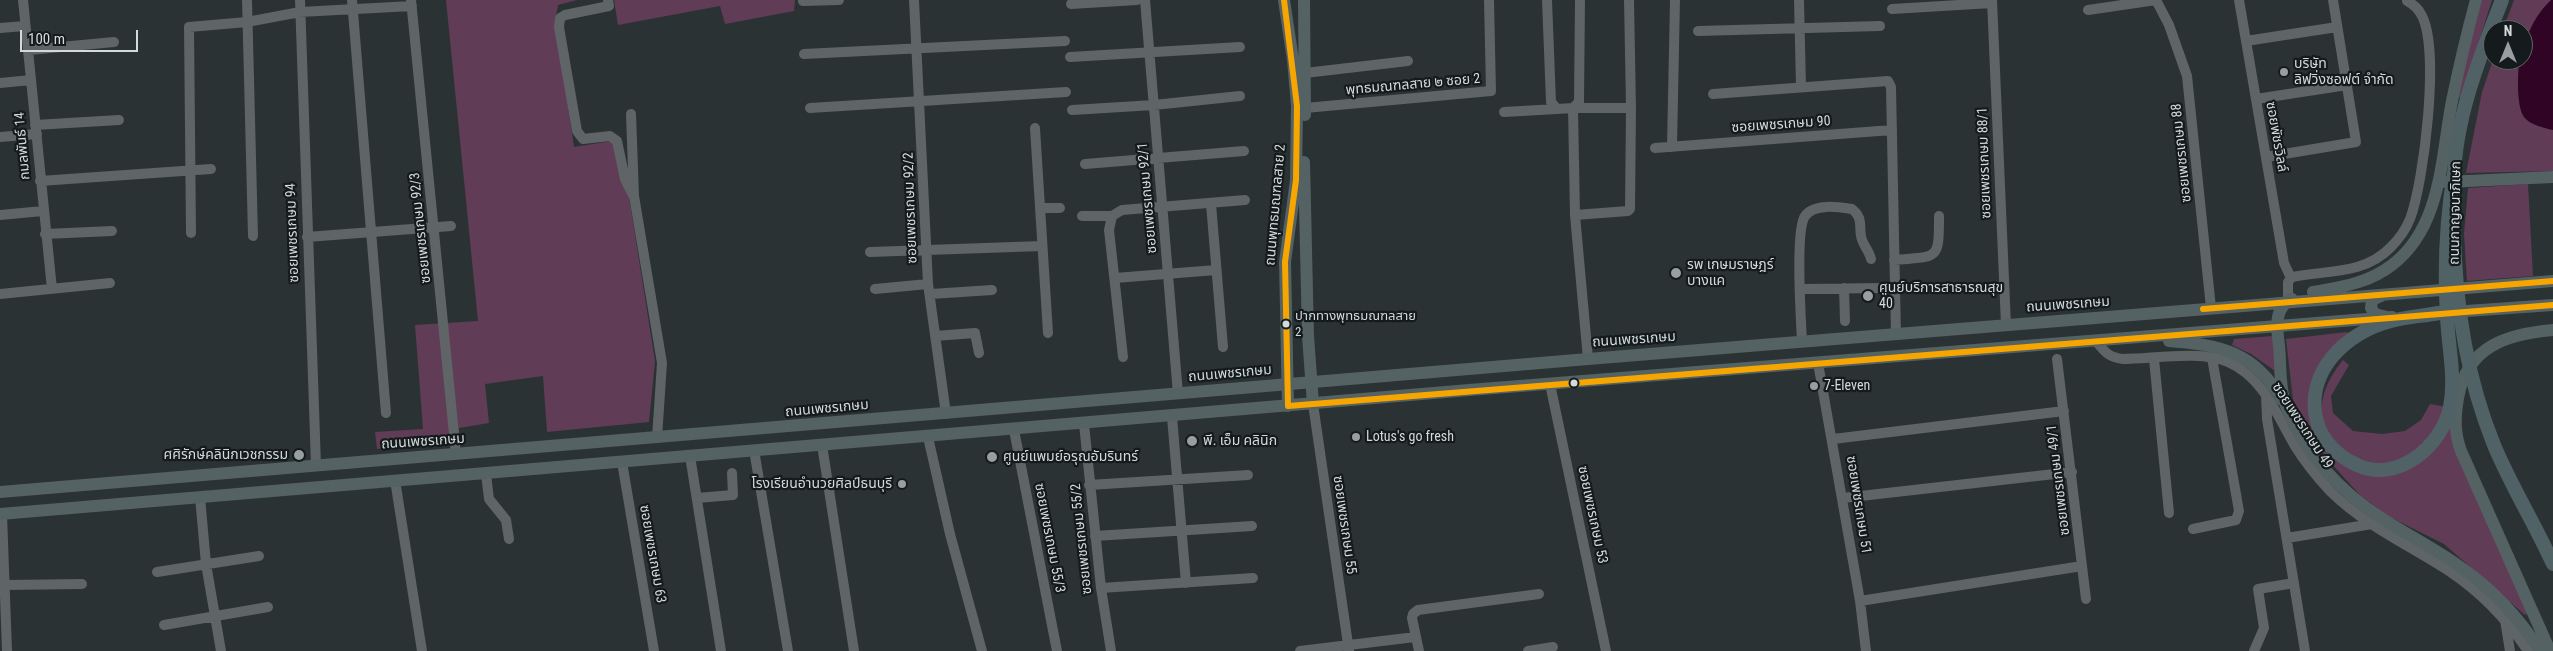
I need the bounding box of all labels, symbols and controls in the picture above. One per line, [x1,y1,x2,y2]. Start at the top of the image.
scale bar [22,20,140,52]
north arrow [2483,20,2533,70]
text: N [2504,23,2512,39]
text: 100 m [28,30,65,48]
place label: บริษัท ลิฟวิ่งซอฟต์ จำกัด [2294,56,2394,88]
marker: บริษัท ลิฟวิ่งซอฟต์ จำกัด [2278,66,2290,78]
street label: พุทธมณฑลสาย ๒ ซอย 2 [1345,71,1481,99]
street label: ซอยพัชรวิลล์ [2262,100,2290,174]
street label: ซอยเพชรเกษม 88 [2168,103,2196,203]
street label: ซอยเพชรเกษม 88/1 [1975,107,1995,219]
street label: กมลพันธ์ 14 [12,111,34,181]
street label: ซอยเพชรเกษม 90 [1731,113,1831,137]
street label: ซอยเพชรเกษม 92/1 [1135,142,1161,254]
street label: ถนนพุทธมณฑลสาย 2 [1262,144,1290,266]
street label: ซอยเพชรเกษม 92/2 [901,152,921,264]
street label: ถนนกาญจนาภิเษก [2447,161,2465,265]
street label: ซอยเพชรเกษม 92/3 [407,172,435,284]
street label: ซอยเพชรเกษม 94 [283,183,303,283]
place label: รพ เกษมราษฎร์ บางแค [1687,257,1774,290]
marker: รพ เกษมราษฎร์ บางแค [1669,266,1683,280]
place label: ศูนย์บริการสาธารณสุข 40 [1879,280,2003,312]
marker: ศูนย์บริการสาธารณสุข 40 [1861,289,1875,303]
street label: ถนนเพชรเกษม [2026,294,2110,316]
place label: ปากทางพุทธมณฑลสาย 2 [1295,309,1416,340]
marker: ปากทางพุทธมณฑลสาย 2 [1281,319,1291,329]
street label: ถนนเพชรเกษม [1592,329,1676,351]
street label: ถนนเพชรเกษม [1188,362,1272,386]
unlabelled marker [1569,378,1579,388]
place label: 7-Eleven [1824,378,1870,394]
marker: 7-Eleven [1808,380,1820,392]
street label: ซอยเพชรเกษม 49 [2268,380,2336,472]
street label: ถนนเพชรเกษม [785,397,869,421]
street label: ซอยเพชรเกษม 49/1 [2044,424,2074,536]
place label: Lotus's go fresh [1366,429,1454,445]
street label: ถนนเพชรเกษม [381,431,465,453]
marker: Lotus's go fresh [1350,431,1362,443]
place label: พี. เอ็ม คลินิก [1203,433,1277,449]
marker: พี. เอ็ม คลินิก [1185,434,1199,448]
place label: ศศิรักษ์คลินิกเวชกรรม [163,447,288,463]
marker: ศศิรักษ์คลินิกเวชกรรม [292,448,306,462]
place label: ศูนย์แพมย์อรุณอัมรินทร์ [1003,449,1138,465]
marker: ศูนย์แพมย์อรุณอัมรินทร์ [985,450,999,464]
street label: ซอยเพชรเกษม 51 [1842,455,1874,555]
street label: ซอยเพชรเกษม 53 [1573,465,1611,565]
street label: ซอยเพชรเกษม 55 [1329,475,1359,575]
place label: โรงเรียนอำนวยศิลป์ธนบุรี [752,476,892,492]
marker: โรงเรียนอำนวยศิลป์ธนบุรี [896,478,908,490]
street label: ซอยเพชรเกษม 55/3 [1030,482,1068,594]
street label: ซอยเพชรเกษม 55/2 [1068,483,1096,595]
street label: ซอยเพชรเกษม 63 [635,504,669,604]

